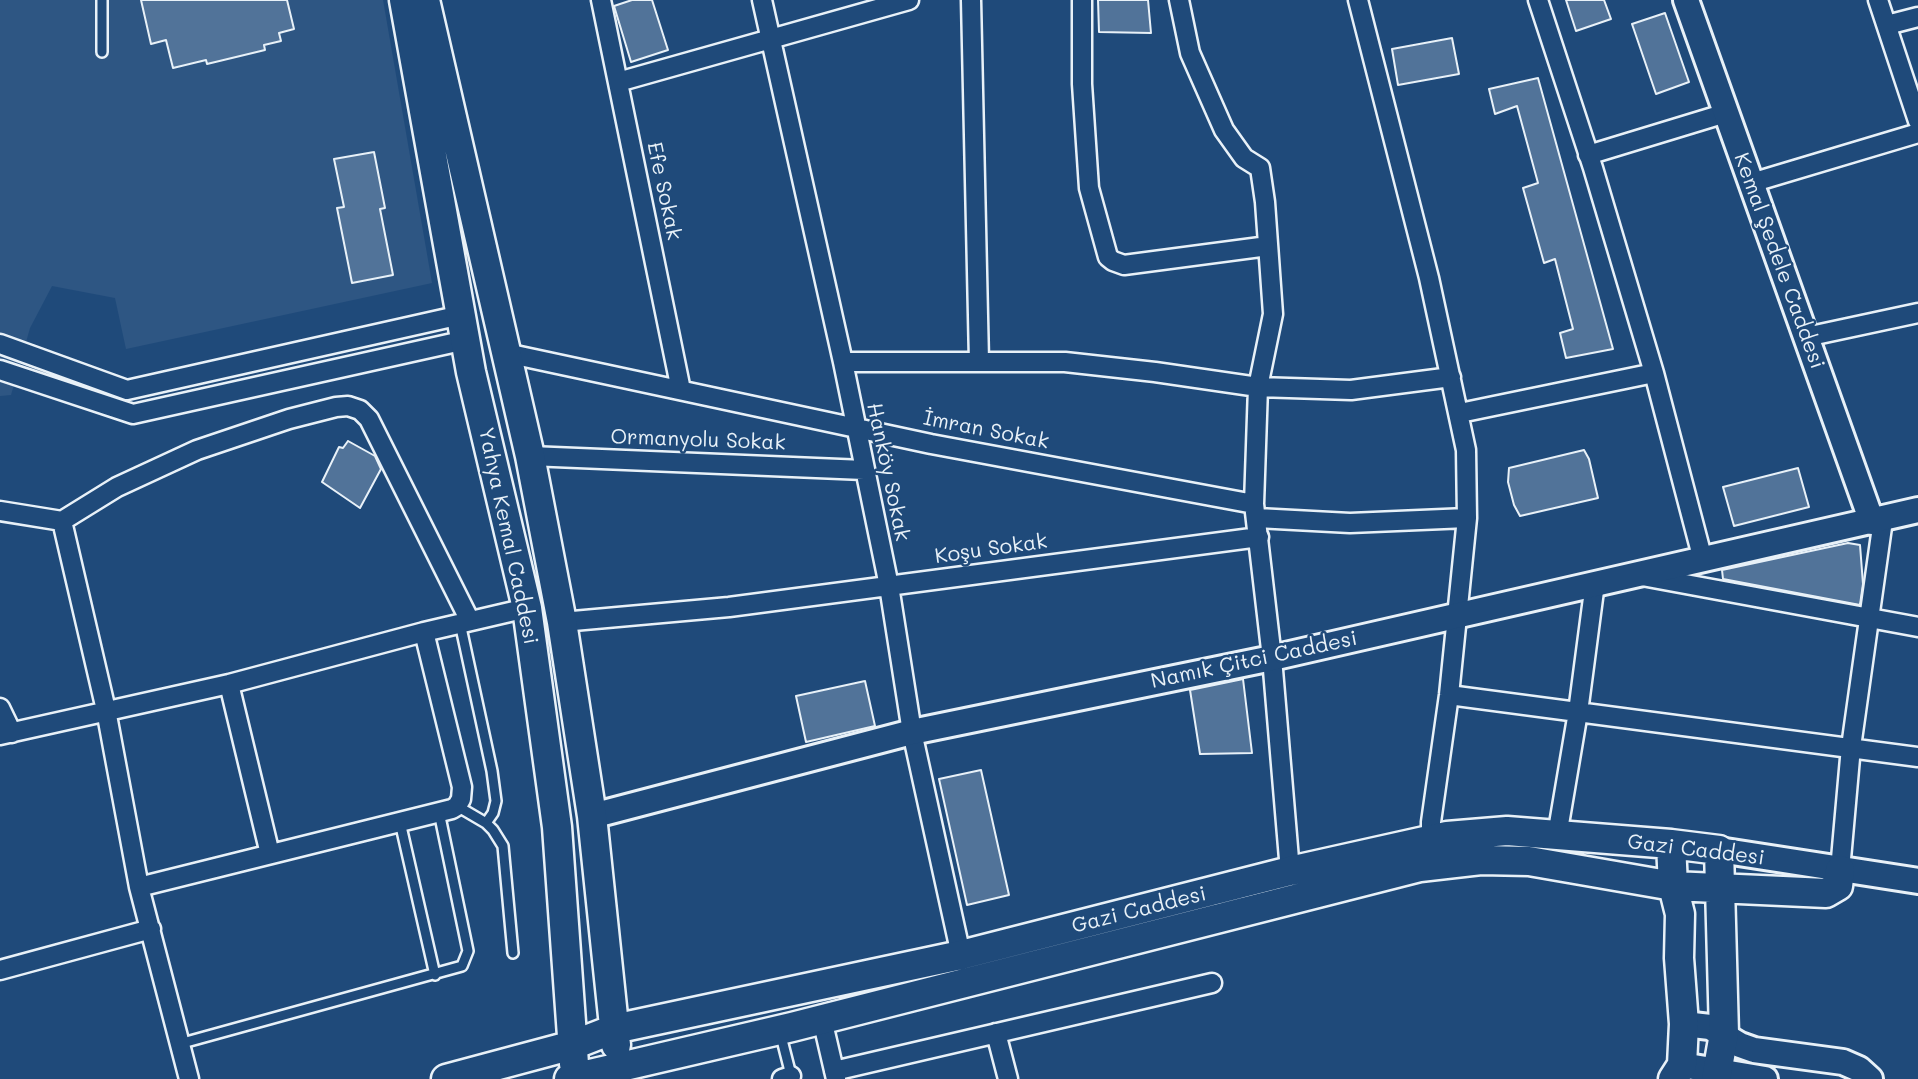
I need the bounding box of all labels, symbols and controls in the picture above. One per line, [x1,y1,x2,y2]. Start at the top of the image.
street label: Efe Sokak [641,140,687,242]
street label: Kemal Şedele Caddesi [1728,150,1830,372]
street label: Hanköy Sokak [861,401,915,543]
street label: İmran Sokak [921,405,1051,455]
street label: Ormanyolu Sokak [610,424,786,456]
street label: Yahya Kemal Caddesi [473,425,543,647]
street label: Koşu Sokak [933,529,1049,569]
street label: Namık Çitci Caddesi [1149,626,1359,694]
street label: Gazi Caddesi [1626,829,1766,871]
street label: Gazi Caddesi [1069,881,1209,939]

